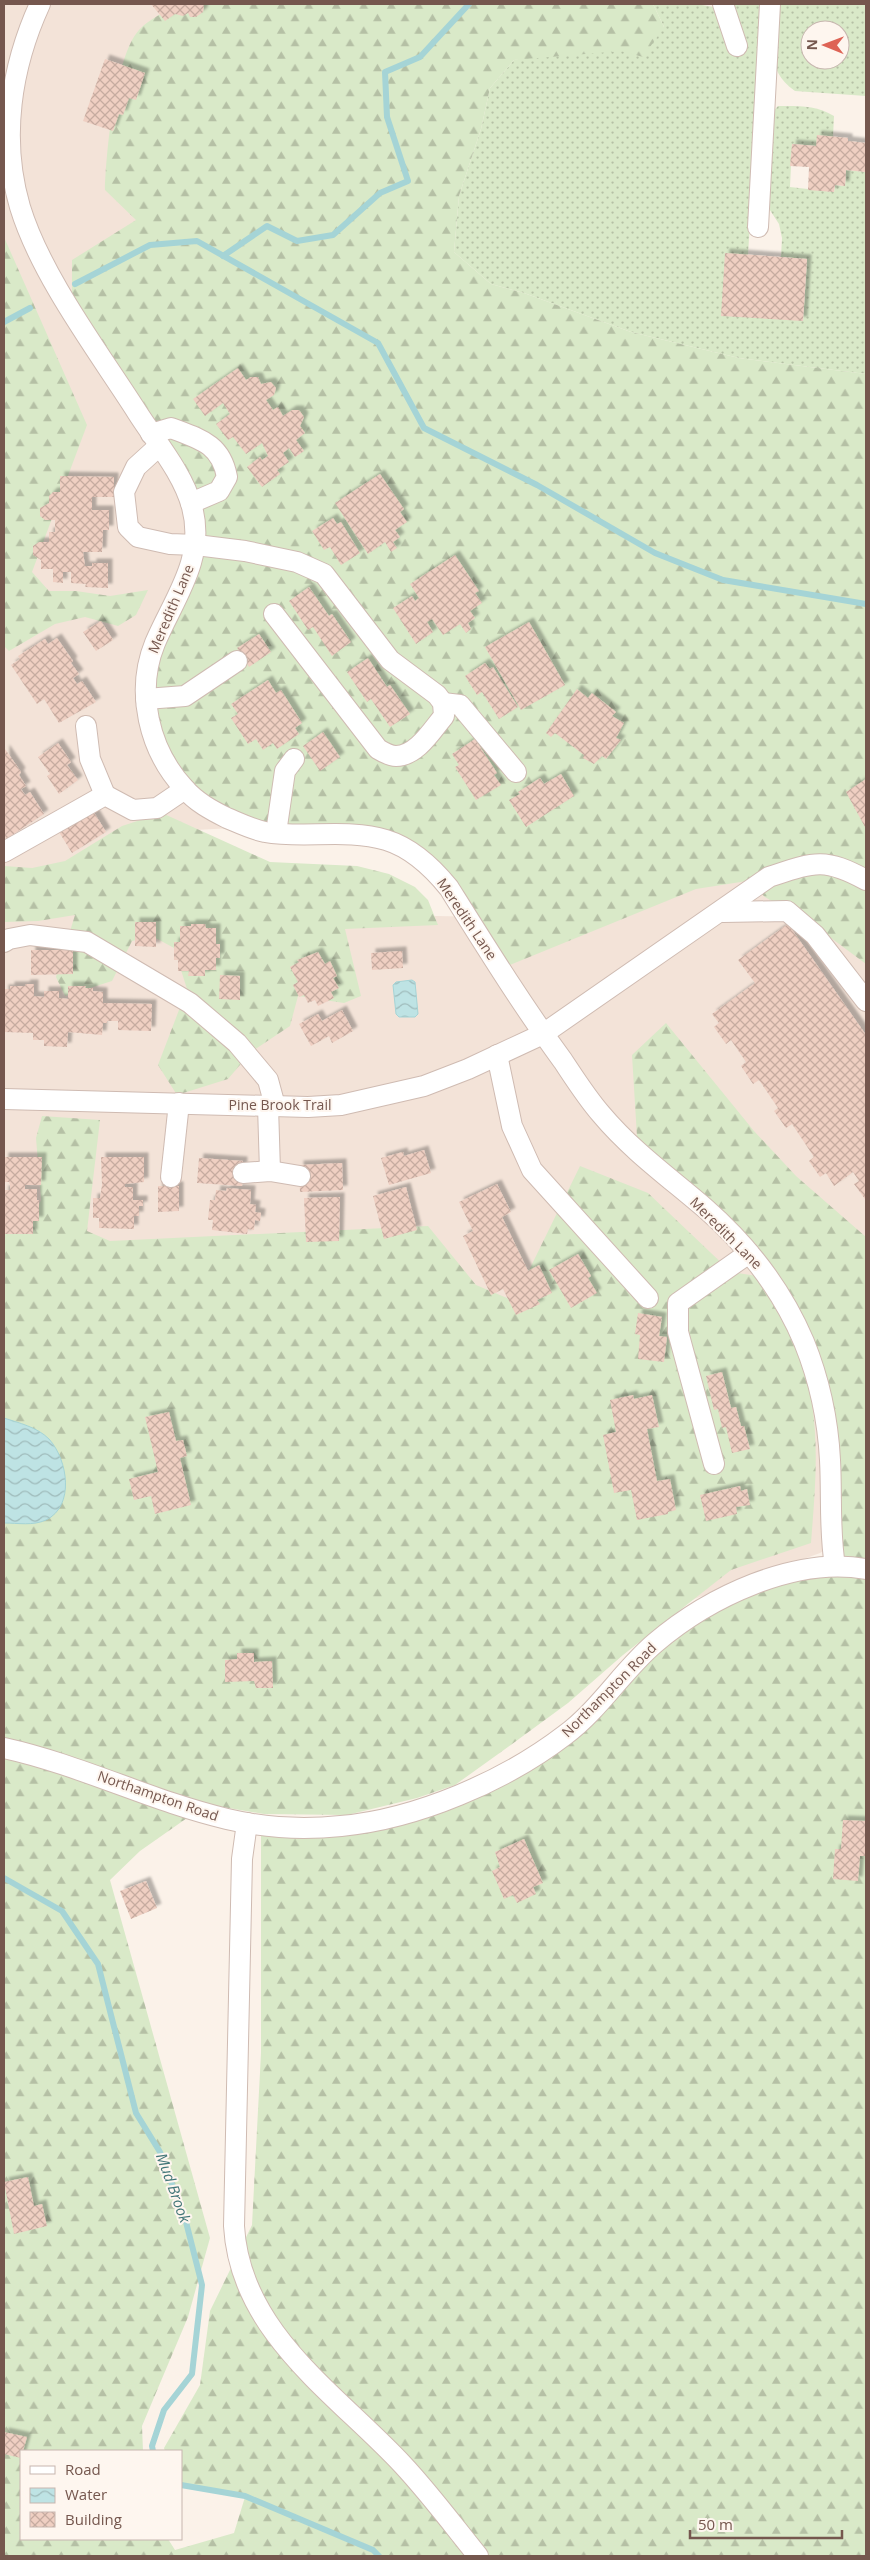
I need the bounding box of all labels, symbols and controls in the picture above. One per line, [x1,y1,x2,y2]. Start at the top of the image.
north arrow [800,20,850,70]
text: N [802,39,821,51]
street label: Meredith Lane [143,561,198,656]
street label: Meredith Lane [433,874,502,963]
street label: Pine Brook Trail [229,1095,331,1114]
street label: Meredith Lane [686,1192,767,1273]
street label: Northampton Road [557,1638,660,1741]
street label: Northampton Road [95,1766,221,1825]
water label: Mud Brook [152,2150,196,2226]
legend [20,2450,182,2540]
text: Road [65,2459,101,2479]
text: Water [65,2484,107,2504]
scale bar [690,2508,842,2540]
text: Building [65,2509,122,2529]
text: 50 m [698,2514,733,2534]

